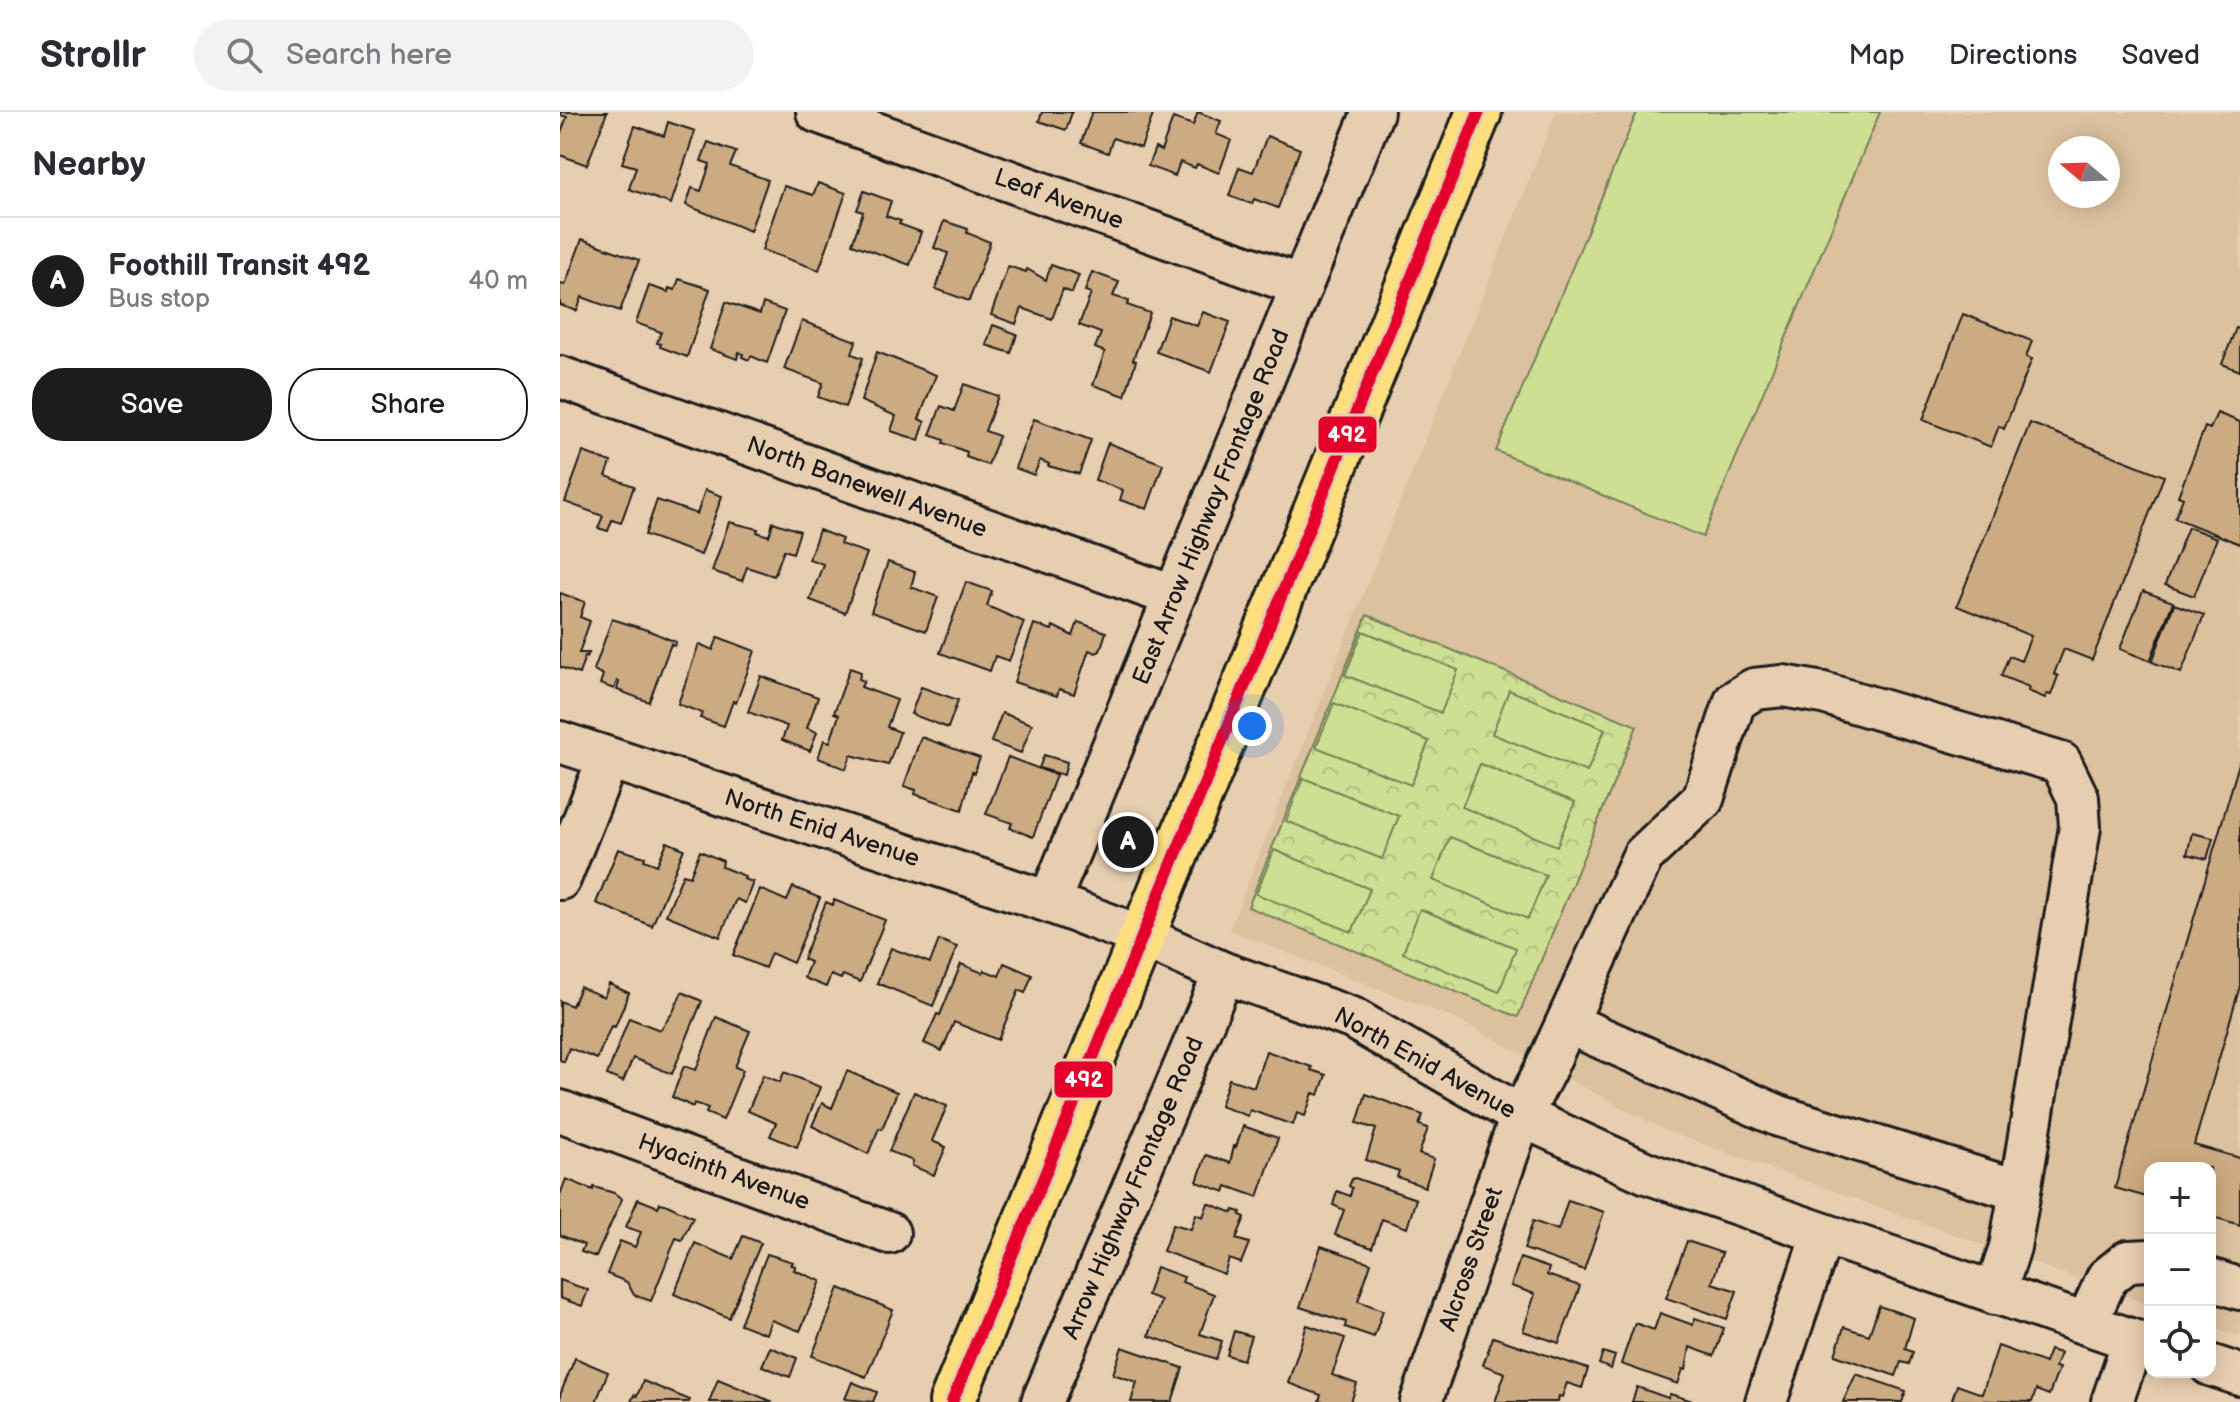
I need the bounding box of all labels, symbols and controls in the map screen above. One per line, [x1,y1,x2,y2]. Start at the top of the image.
search box [194,19,754,91]
text: Strollr [40,33,146,78]
icon: search [222,33,266,77]
text: Search here [286,37,452,73]
text: Map [1848,39,1905,72]
text: Directions [1949,39,2077,72]
text: Saved [2121,39,2200,72]
north arrow [2048,136,2120,208]
text: Nearby [32,144,146,185]
street label: Leaf Avenue [990,162,1128,236]
text: Foothill Transit 492 [108,248,370,284]
text: A [50,266,66,297]
text: 40 m [468,266,528,297]
text: Bus stop [108,284,210,315]
street label: East Arrow Highway Frontage Road [1126,325,1296,689]
button: Save [32,368,272,441]
button: Share [288,368,528,441]
line badge: 492 [1317,415,1378,454]
text: 492 [1327,422,1367,449]
street label: North Banewell Avenue [743,430,991,544]
your location [1232,706,1272,746]
street label: North Enid Avenue [721,783,923,873]
pin: A [1102,812,1154,872]
street label: North Enid Avenue [1329,1001,1521,1125]
street label: Arrow Highway Frontage Road [1056,1033,1210,1343]
line badge: 492 [1053,1060,1114,1099]
text: 492 [1064,1067,1104,1094]
street label: Hyacinth Avenue [634,1127,814,1217]
map controls [2144,1162,2216,1378]
button: + [2144,1162,2216,1234]
street label: Alcross Street [1433,1183,1509,1335]
button: − [2144,1234,2216,1306]
button: locate [2144,1306,2216,1378]

